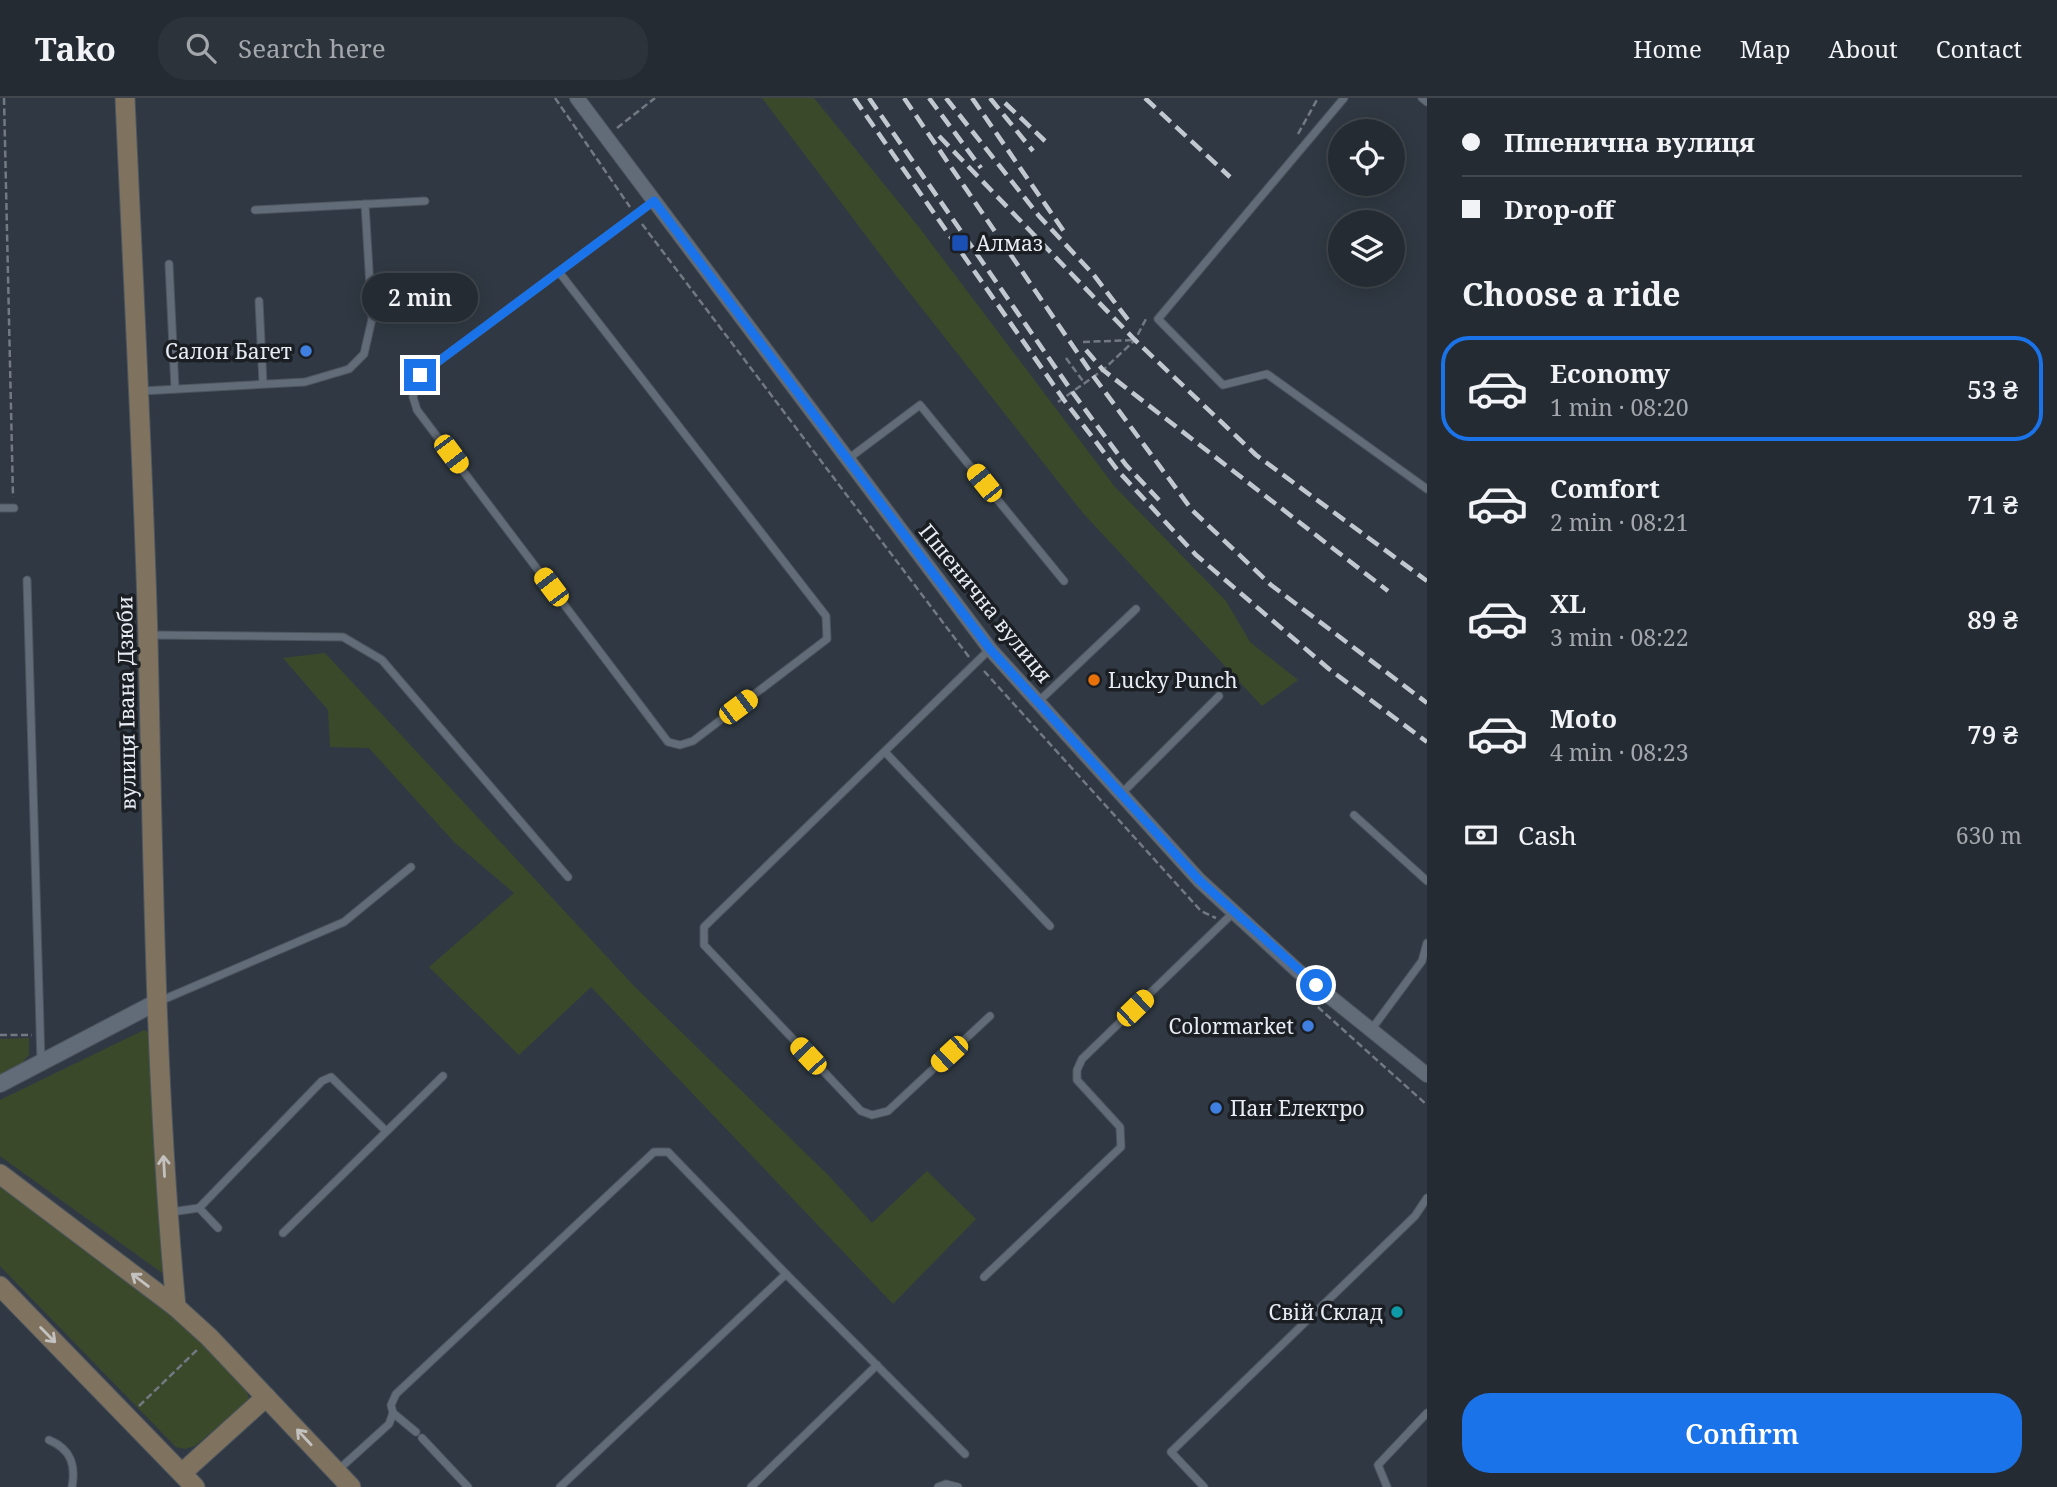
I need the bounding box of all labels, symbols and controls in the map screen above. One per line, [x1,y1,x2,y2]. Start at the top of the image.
search box [158,17,648,80]
text: Tako [35,26,116,71]
icon: search [182,29,220,67]
text: Search here [238,30,386,66]
text: Home [1633,32,1702,65]
text: Map [1740,32,1791,65]
text: About [1829,32,1898,65]
text: Contact [1936,32,2022,65]
map controls [1328,119,1405,287]
button: locate [1328,119,1405,196]
text: Пшенична вулиця [1504,124,1755,160]
text: Drop-off [1504,191,1614,227]
button: layers [1328,210,1405,287]
place label: Алмаз [976,229,1043,257]
marker: Алмаз [950,233,970,253]
text: Choose a ride [1462,272,1681,315]
callout: 2 min [362,274,478,322]
text: 2 min [388,281,452,313]
place label: Салон Багет [165,337,292,365]
marker: Салон Багет [298,343,314,359]
text: Economy [1550,355,1670,391]
icon: car [1466,357,1529,420]
route end [404,359,436,391]
text: 53 ₴ [1967,371,2018,407]
text: 1 min · 08:20 [1550,391,1688,423]
car [430,431,473,477]
car [963,460,1006,506]
text: Comfort [1550,470,1660,506]
icon: car [1466,472,1529,535]
text: 71 ₴ [1967,486,2018,522]
text: 2 min · 08:21 [1550,506,1688,538]
street label: Пшенична вулиця [913,518,1059,688]
car [530,564,573,610]
text: XL [1550,585,1586,621]
icon: car [1466,587,1529,650]
street label: вулиця Івана Дзюби [110,596,142,810]
text: 89 ₴ [1967,601,2018,637]
text: 3 min · 08:22 [1550,621,1688,653]
place label: Lucky Punch [1108,666,1238,694]
marker: Lucky Punch [1086,672,1102,688]
car [715,686,762,728]
text: Moto [1550,700,1617,736]
icon: car [1466,702,1529,765]
text: 79 ₴ [1967,716,2018,752]
text: 4 min · 08:23 [1550,736,1688,768]
icon: cash [1462,816,1500,854]
text: Cash [1518,817,1577,853]
text: 630 m [1956,819,2022,851]
route start [1300,969,1332,1001]
car [1113,986,1158,1030]
place label: Colormarket [1168,1012,1294,1040]
marker: Colormarket [1300,1018,1316,1034]
car [927,1032,972,1076]
car [786,1033,831,1079]
place label: Пан Електро [1230,1094,1364,1122]
marker: Пан Електро [1208,1100,1224,1116]
one-way arrow [158,1155,171,1178]
one-way arrow [131,1273,150,1288]
place label: Свій Склад [1269,1298,1383,1326]
marker: Свій Склад [1389,1304,1405,1320]
one-way arrow [39,1326,56,1343]
button: Confirm [1462,1393,2022,1473]
one-way arrow [296,1428,312,1446]

